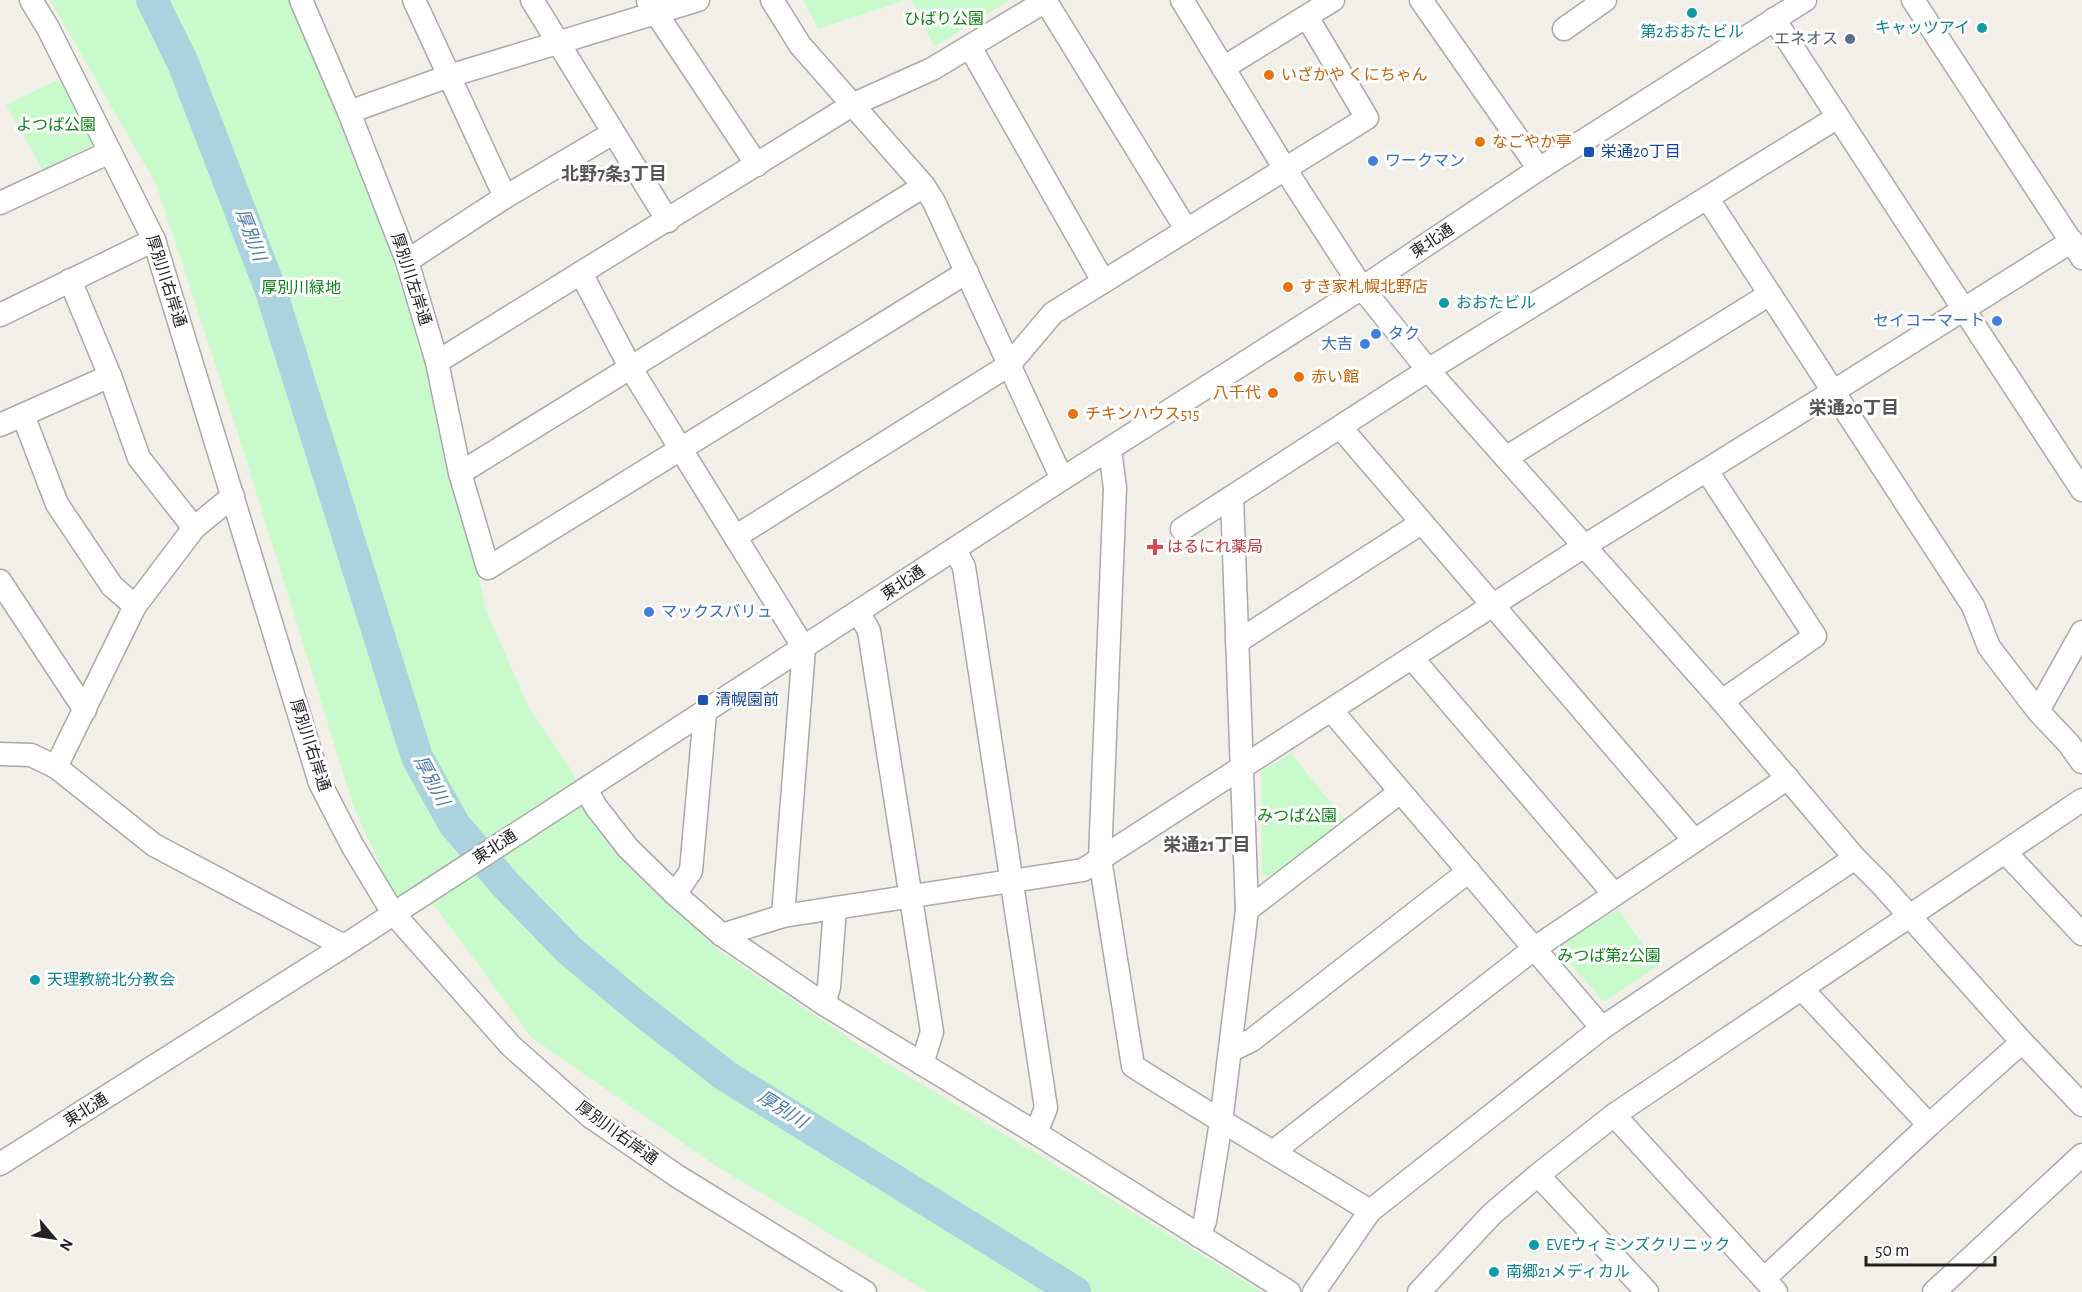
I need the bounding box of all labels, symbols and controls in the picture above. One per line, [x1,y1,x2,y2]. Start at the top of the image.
marker: 第2おおたビル [1685,6,1699,20]
park label: ひばり公園 [904,10,984,27]
place label: キャッツアイ [1875,20,1970,36]
marker: キャッツアイ [1975,21,1989,35]
place label: 第2おおたビル [1640,23,1744,40]
place label: エネオス [1774,31,1838,47]
marker: エネオス [1843,32,1857,46]
place label: いざかや くにちゃん [1281,66,1428,83]
marker: いざかや くにちゃん [1262,68,1276,82]
park label: よつば公園 [16,116,96,133]
place label: なごやか亭 [1492,133,1572,150]
marker: なごやか亭 [1473,135,1487,149]
place label: 栄通20丁目 [1601,143,1681,160]
marker: 栄通20丁目 [1582,145,1596,159]
place label: ワークマン [1385,153,1465,169]
marker: ワークマン [1366,154,1380,168]
district label: 北野7条3丁目 [561,164,667,184]
water label: 厚別川 [232,206,270,265]
street label: 東北通 [1407,220,1456,261]
street label: 厚別川左岸通 [389,231,434,327]
street label: 厚別川右岸通 [144,233,189,329]
place label: すき家札幌北野店 [1300,278,1428,295]
park label: 厚別川緑地 [261,279,341,296]
marker: すき家札幌北野店 [1281,280,1295,294]
place label: おおたビル [1456,294,1536,311]
marker: おおたビル [1437,296,1451,310]
place label: セイコーマート [1873,313,1985,329]
marker: セイコーマート [1990,314,2004,328]
place label: タク [1388,325,1420,342]
marker: タク [1369,327,1383,341]
place label: 大吉 [1321,336,1353,352]
marker: 大吉 [1358,337,1372,351]
place label: 赤い館 [1311,369,1359,385]
marker: 赤い館 [1292,370,1306,384]
place label: 八千代 [1213,384,1261,401]
marker: 八千代 [1266,386,1280,400]
district label: 栄通20丁目 [1809,398,1899,418]
place label: チキンハウス515 [1085,406,1199,422]
marker: チキンハウス515 [1066,407,1080,421]
place label: はるにれ薬局 [1167,538,1263,555]
marker: はるにれ薬局 [1148,540,1162,554]
street label: 東北通 [878,562,927,603]
place label: マックスバリュ [661,603,773,620]
marker: マックスバリュ [642,605,656,619]
place label: 清幌園前 [715,691,779,708]
marker: 清幌園前 [696,693,710,707]
street label: 厚別川右岸通 [288,697,333,793]
water label: 厚別川 [410,752,453,811]
park label: みつば公園 [1257,807,1337,824]
street label: 東北通 [470,826,519,867]
district label: 栄通21丁目 [1164,835,1250,855]
park label: みつば第2公園 [1557,947,1661,964]
place label: 天理教統北分教会 [47,971,175,988]
marker: 天理教統北分教会 [28,973,42,987]
water label: 厚別川 [754,1087,812,1133]
street label: 東北通 [61,1090,111,1130]
street label: 厚別川右岸通 [573,1098,661,1168]
north arrow [24,1208,84,1268]
scale bar [1866,1229,1995,1267]
text: N [57,1236,76,1254]
place label: EVEウィミンズクリニック [1546,1236,1730,1253]
marker: EVEウィミンズクリニック [1527,1238,1541,1252]
text: 50 m [1875,1242,1909,1260]
place label: 南郷21メディカル [1506,1263,1630,1280]
marker: 南郷21メディカル [1487,1265,1501,1279]

